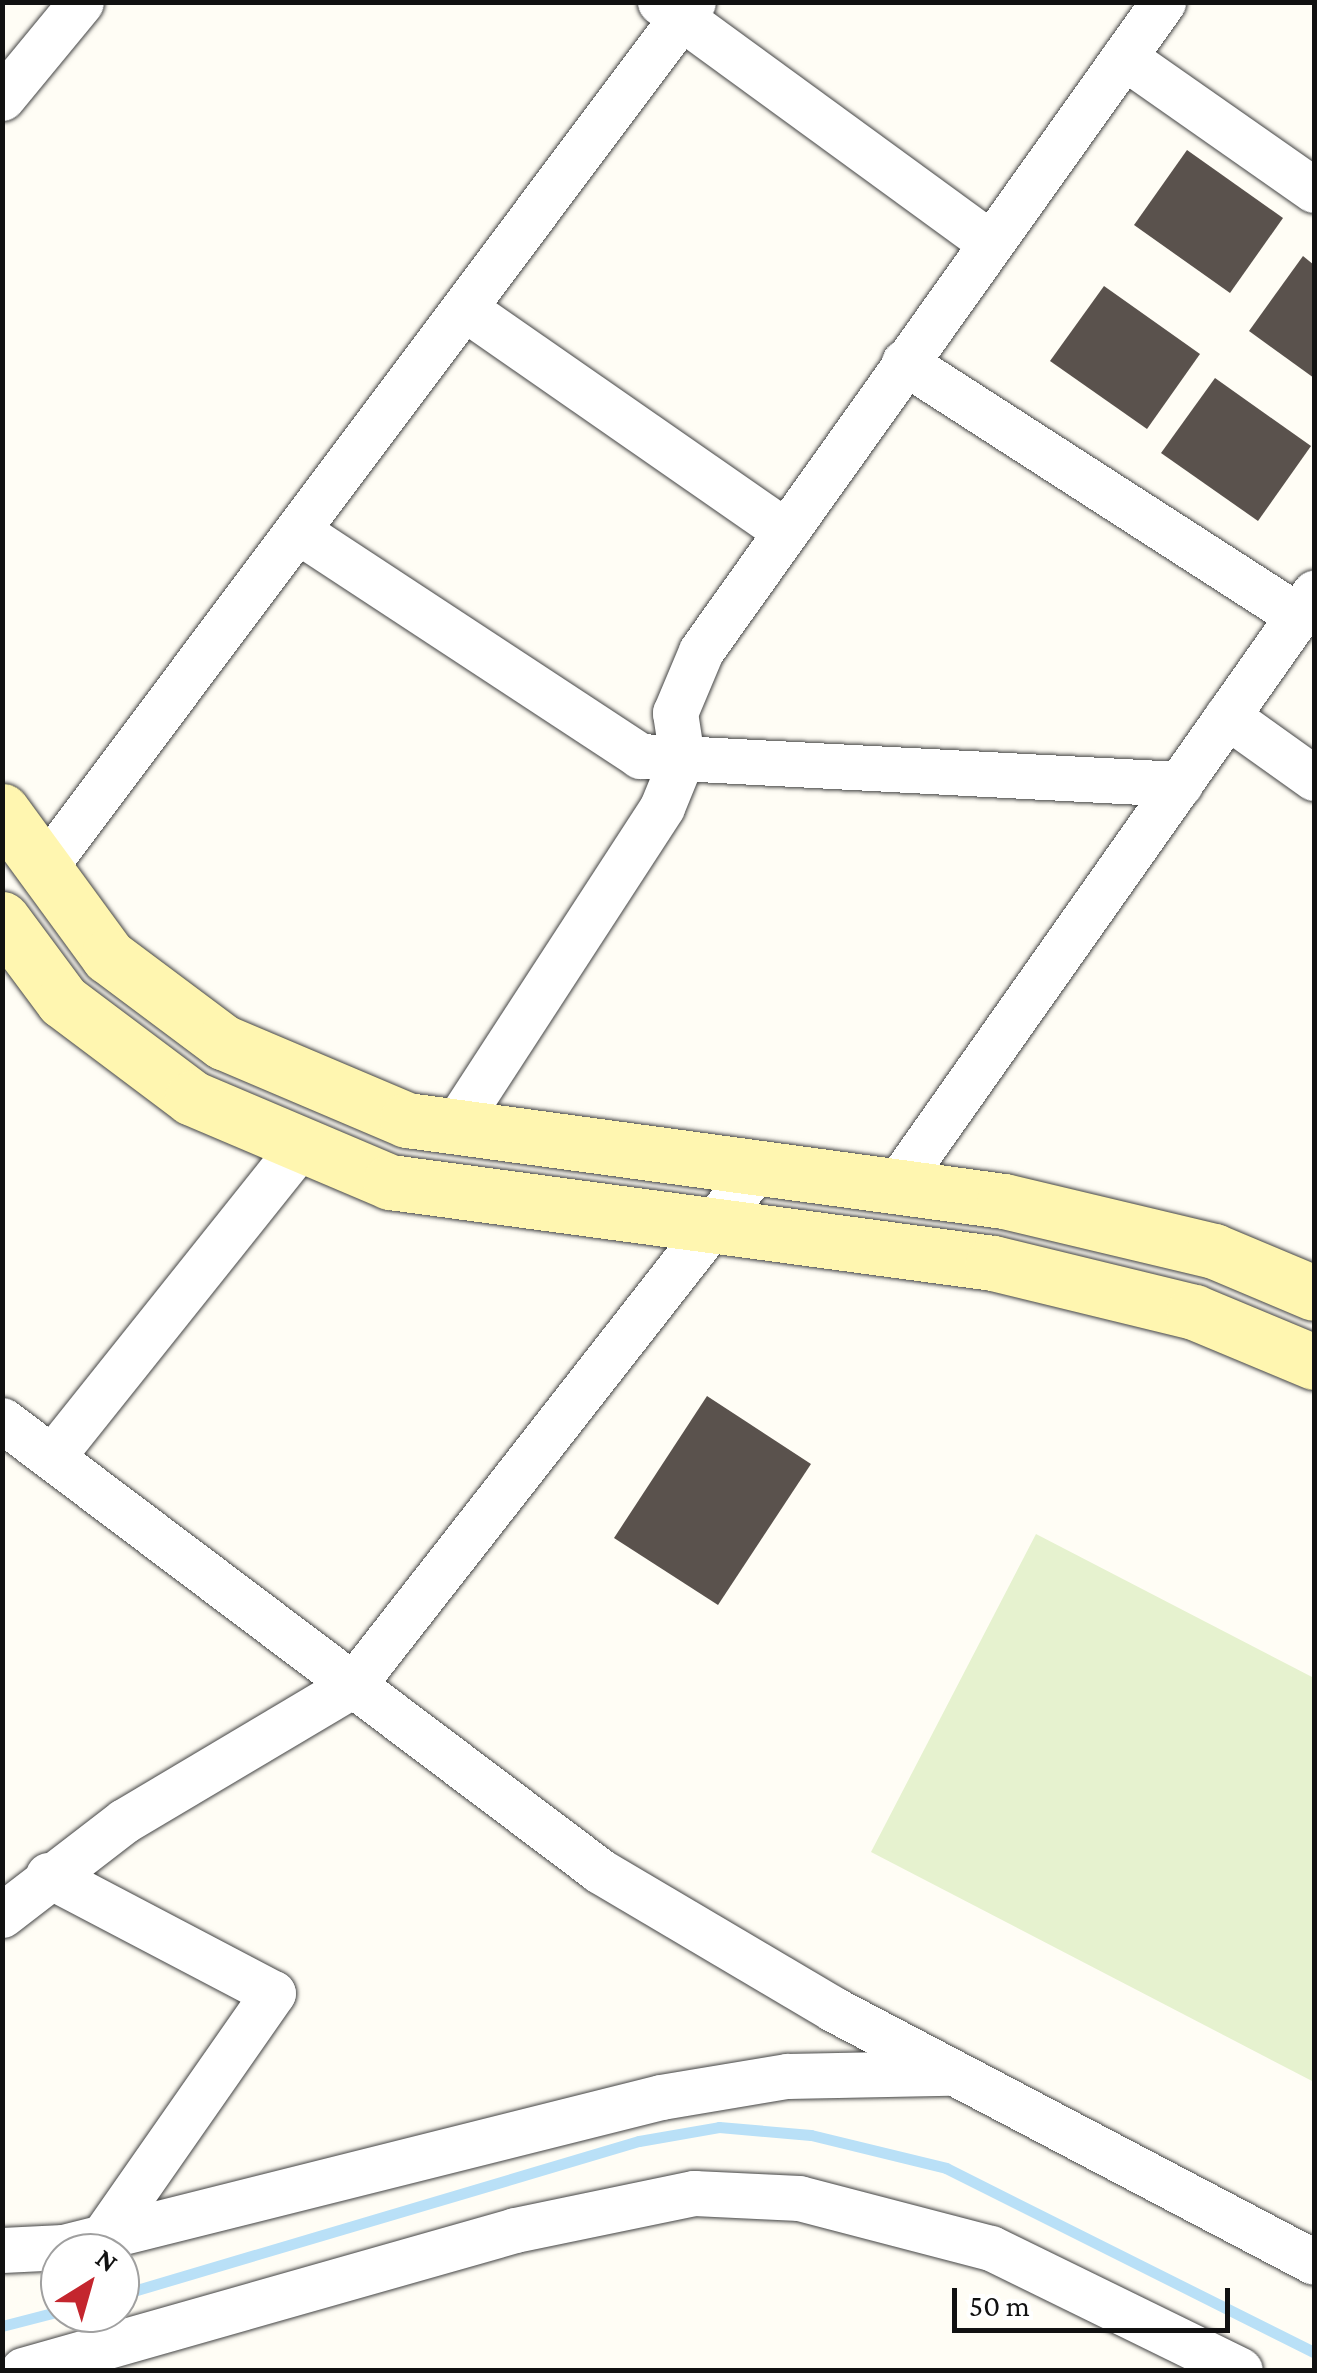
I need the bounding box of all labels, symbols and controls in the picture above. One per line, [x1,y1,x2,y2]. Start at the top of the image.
north arrow [40,2233,140,2333]
text: N [90,2242,124,2278]
scale bar [957,2268,1234,2330]
text: 50 m [969,2289,1030,2322]

